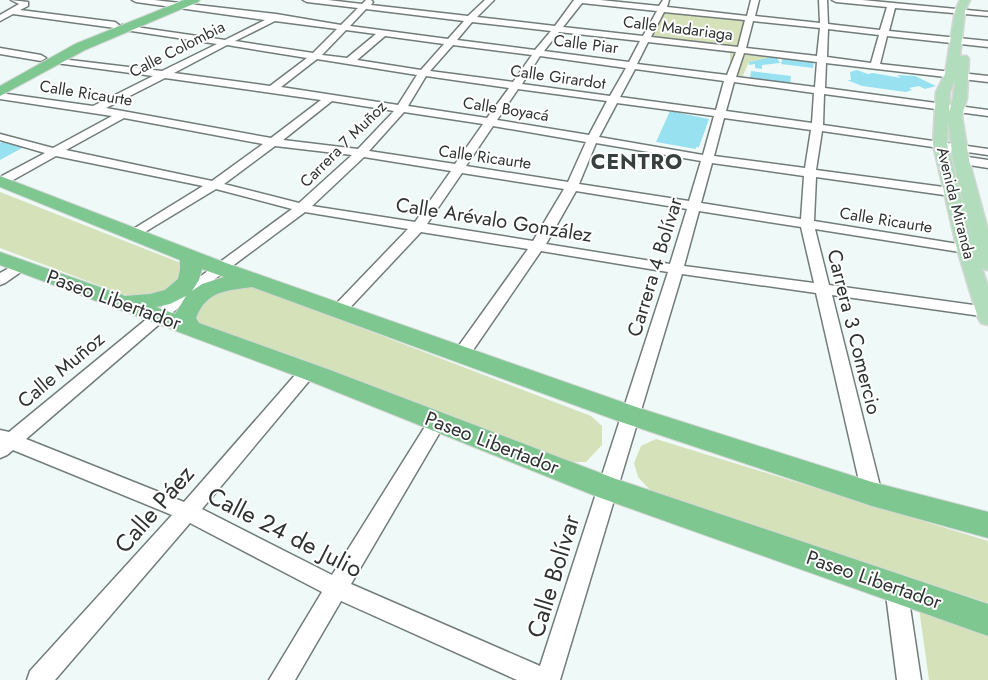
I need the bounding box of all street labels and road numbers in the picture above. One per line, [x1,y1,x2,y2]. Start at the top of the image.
street label: Calle Madariaga [622,10,734,46]
street label: Calle Colombia [125,15,229,83]
street label: Calle Piar [552,29,620,59]
street label: Calle Girardot [509,59,607,95]
street label: Calle Ricaurte [38,74,134,112]
street label: Calle Boyacá [461,91,551,127]
street label: Carrera 7 Muñoz [294,95,392,193]
street label: Calle Ricaurte [437,139,533,175]
street label: Avenida Miranda [931,145,981,261]
street label: Calle Arévalo González [394,190,594,250]
street label: Carrera 4 Bolívar [620,194,690,340]
street label: Calle Ricaurte [838,201,934,239]
street label: Carrera 3 Comercio [819,246,889,418]
street label: Paseo Libertador [42,262,186,338]
street label: Calle Muñoz [11,325,111,415]
street label: Paseo Libertador [421,404,563,482]
street label: Calle Páez [106,457,202,561]
street label: Calle 24 de Julio [201,478,369,586]
street label: Calle Bolívar [518,509,589,642]
street label: Paseo Libertador [802,543,946,617]

